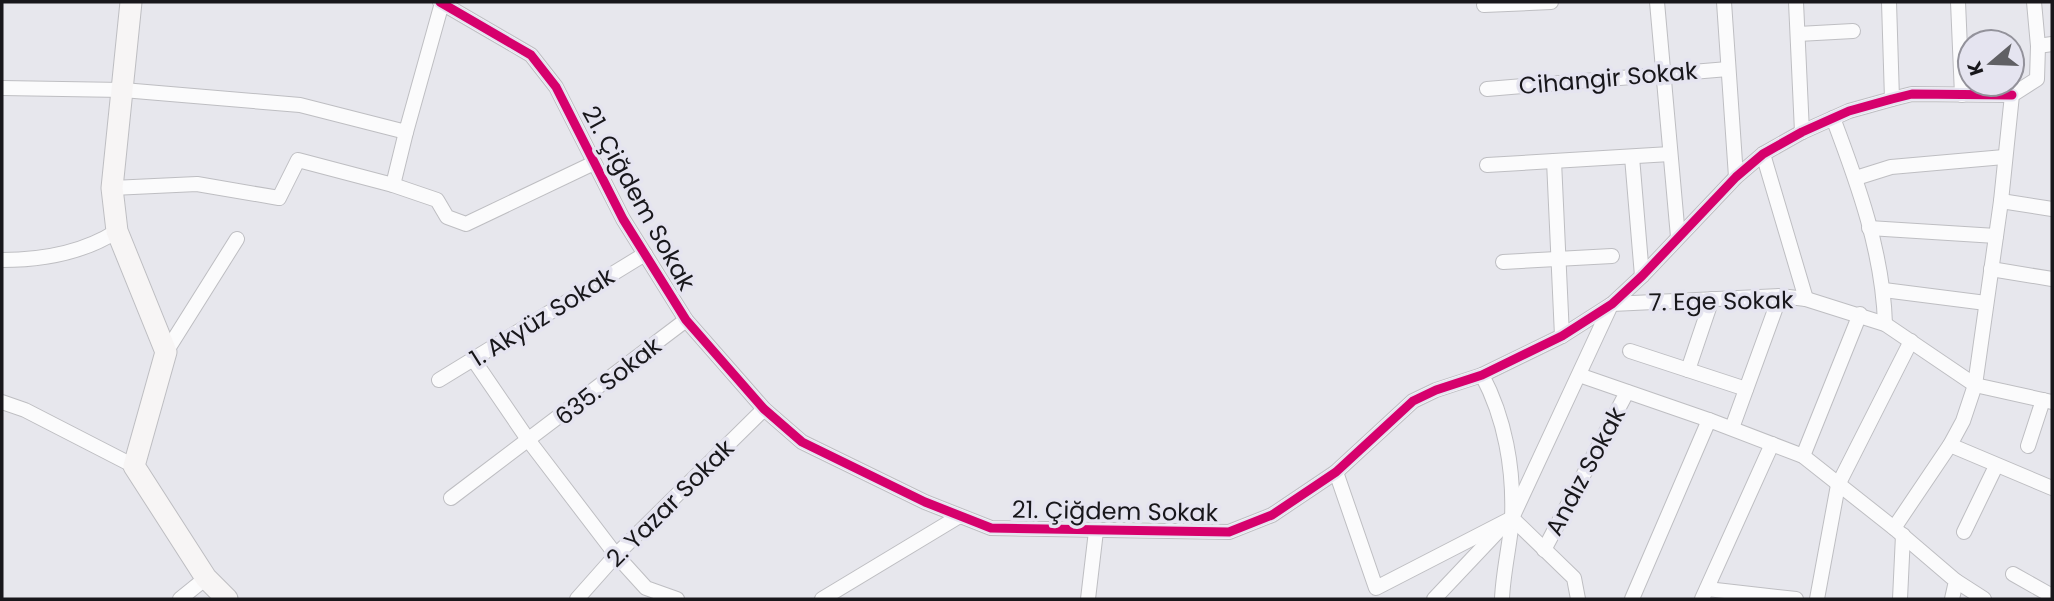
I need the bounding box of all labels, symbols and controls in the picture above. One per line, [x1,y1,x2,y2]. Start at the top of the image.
north arrow [1956,28,2026,98]
street label: Cihangir Sokak [1517,54,1699,102]
text: K [1960,58,1990,79]
street label: 21. Çiğdem Sokak [575,100,704,297]
street label: 1. Akyüz Sokak [464,259,621,375]
street label: 7. Ege Sokak [1648,283,1794,319]
street label: 635. Sokak [548,329,668,433]
street label: Andız Sokak [1537,400,1633,541]
street label: 2. Yazar Sokak [599,431,742,574]
street label: 21. Çiğdem Sokak [1012,493,1219,529]

